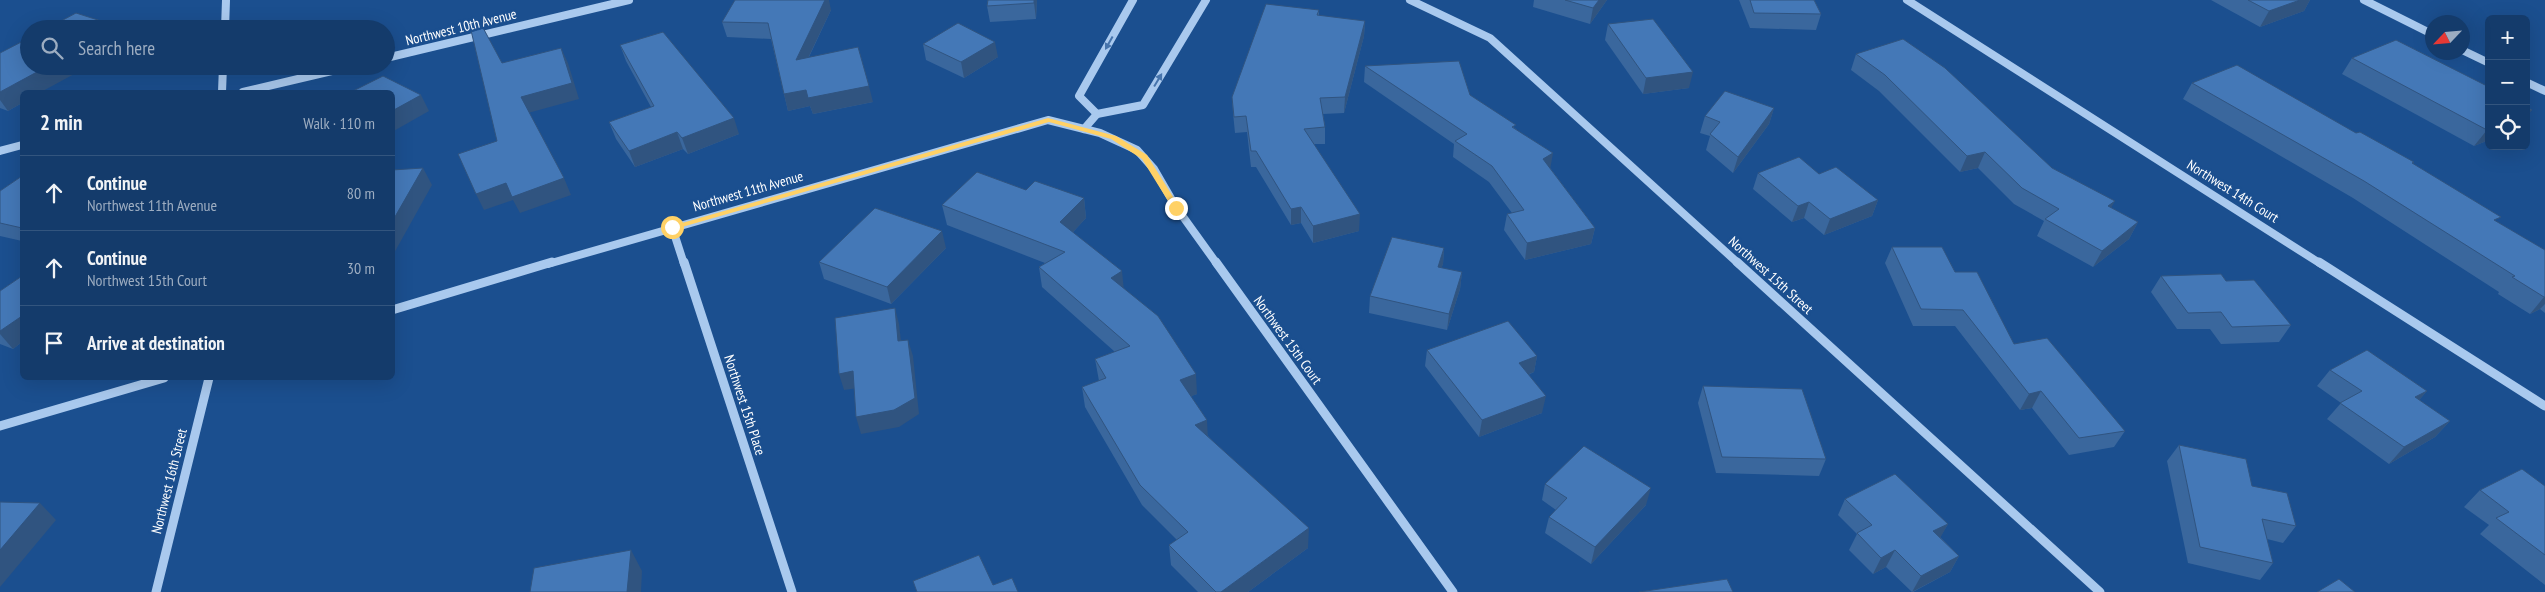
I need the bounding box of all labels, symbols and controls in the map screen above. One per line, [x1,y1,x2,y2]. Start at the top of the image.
street label: Northwest 10th Avenue [404,4,519,50]
north arrow [2425,15,2470,60]
map controls [2485,15,2530,150]
button: + [2485,15,2530,60]
search box [20,20,395,75]
icon: search [38,34,66,62]
text: Search here [78,36,155,60]
one-way arrow [1105,36,1114,49]
button: − [2485,60,2530,105]
one-way arrow [1153,74,1162,87]
button: locate [2485,105,2530,150]
text: 2 min [40,109,82,136]
text: Walk · 110 m [303,113,375,133]
street label: Northwest 14th Court [2184,156,2282,227]
street label: Northwest 11th Avenue [691,167,805,215]
text: Continue [87,171,147,195]
icon: ahead [40,179,68,207]
text: 80 m [347,183,375,203]
text: Northwest 11th Avenue [87,195,217,215]
route end [1165,197,1188,220]
route start [661,216,684,239]
street label: Northwest 15th Street [1725,232,1817,318]
text: Continue [87,246,147,270]
icon: ahead [40,254,68,282]
text: 30 m [347,258,375,278]
text: Northwest 15th Court [87,270,207,290]
street label: Northwest 15th Court [1250,292,1326,388]
icon: arrive [40,329,68,357]
text: Arrive at destination [87,331,225,355]
street label: Northwest 15th Place [720,353,770,458]
street label: Northwest 16th Street [147,426,191,535]

